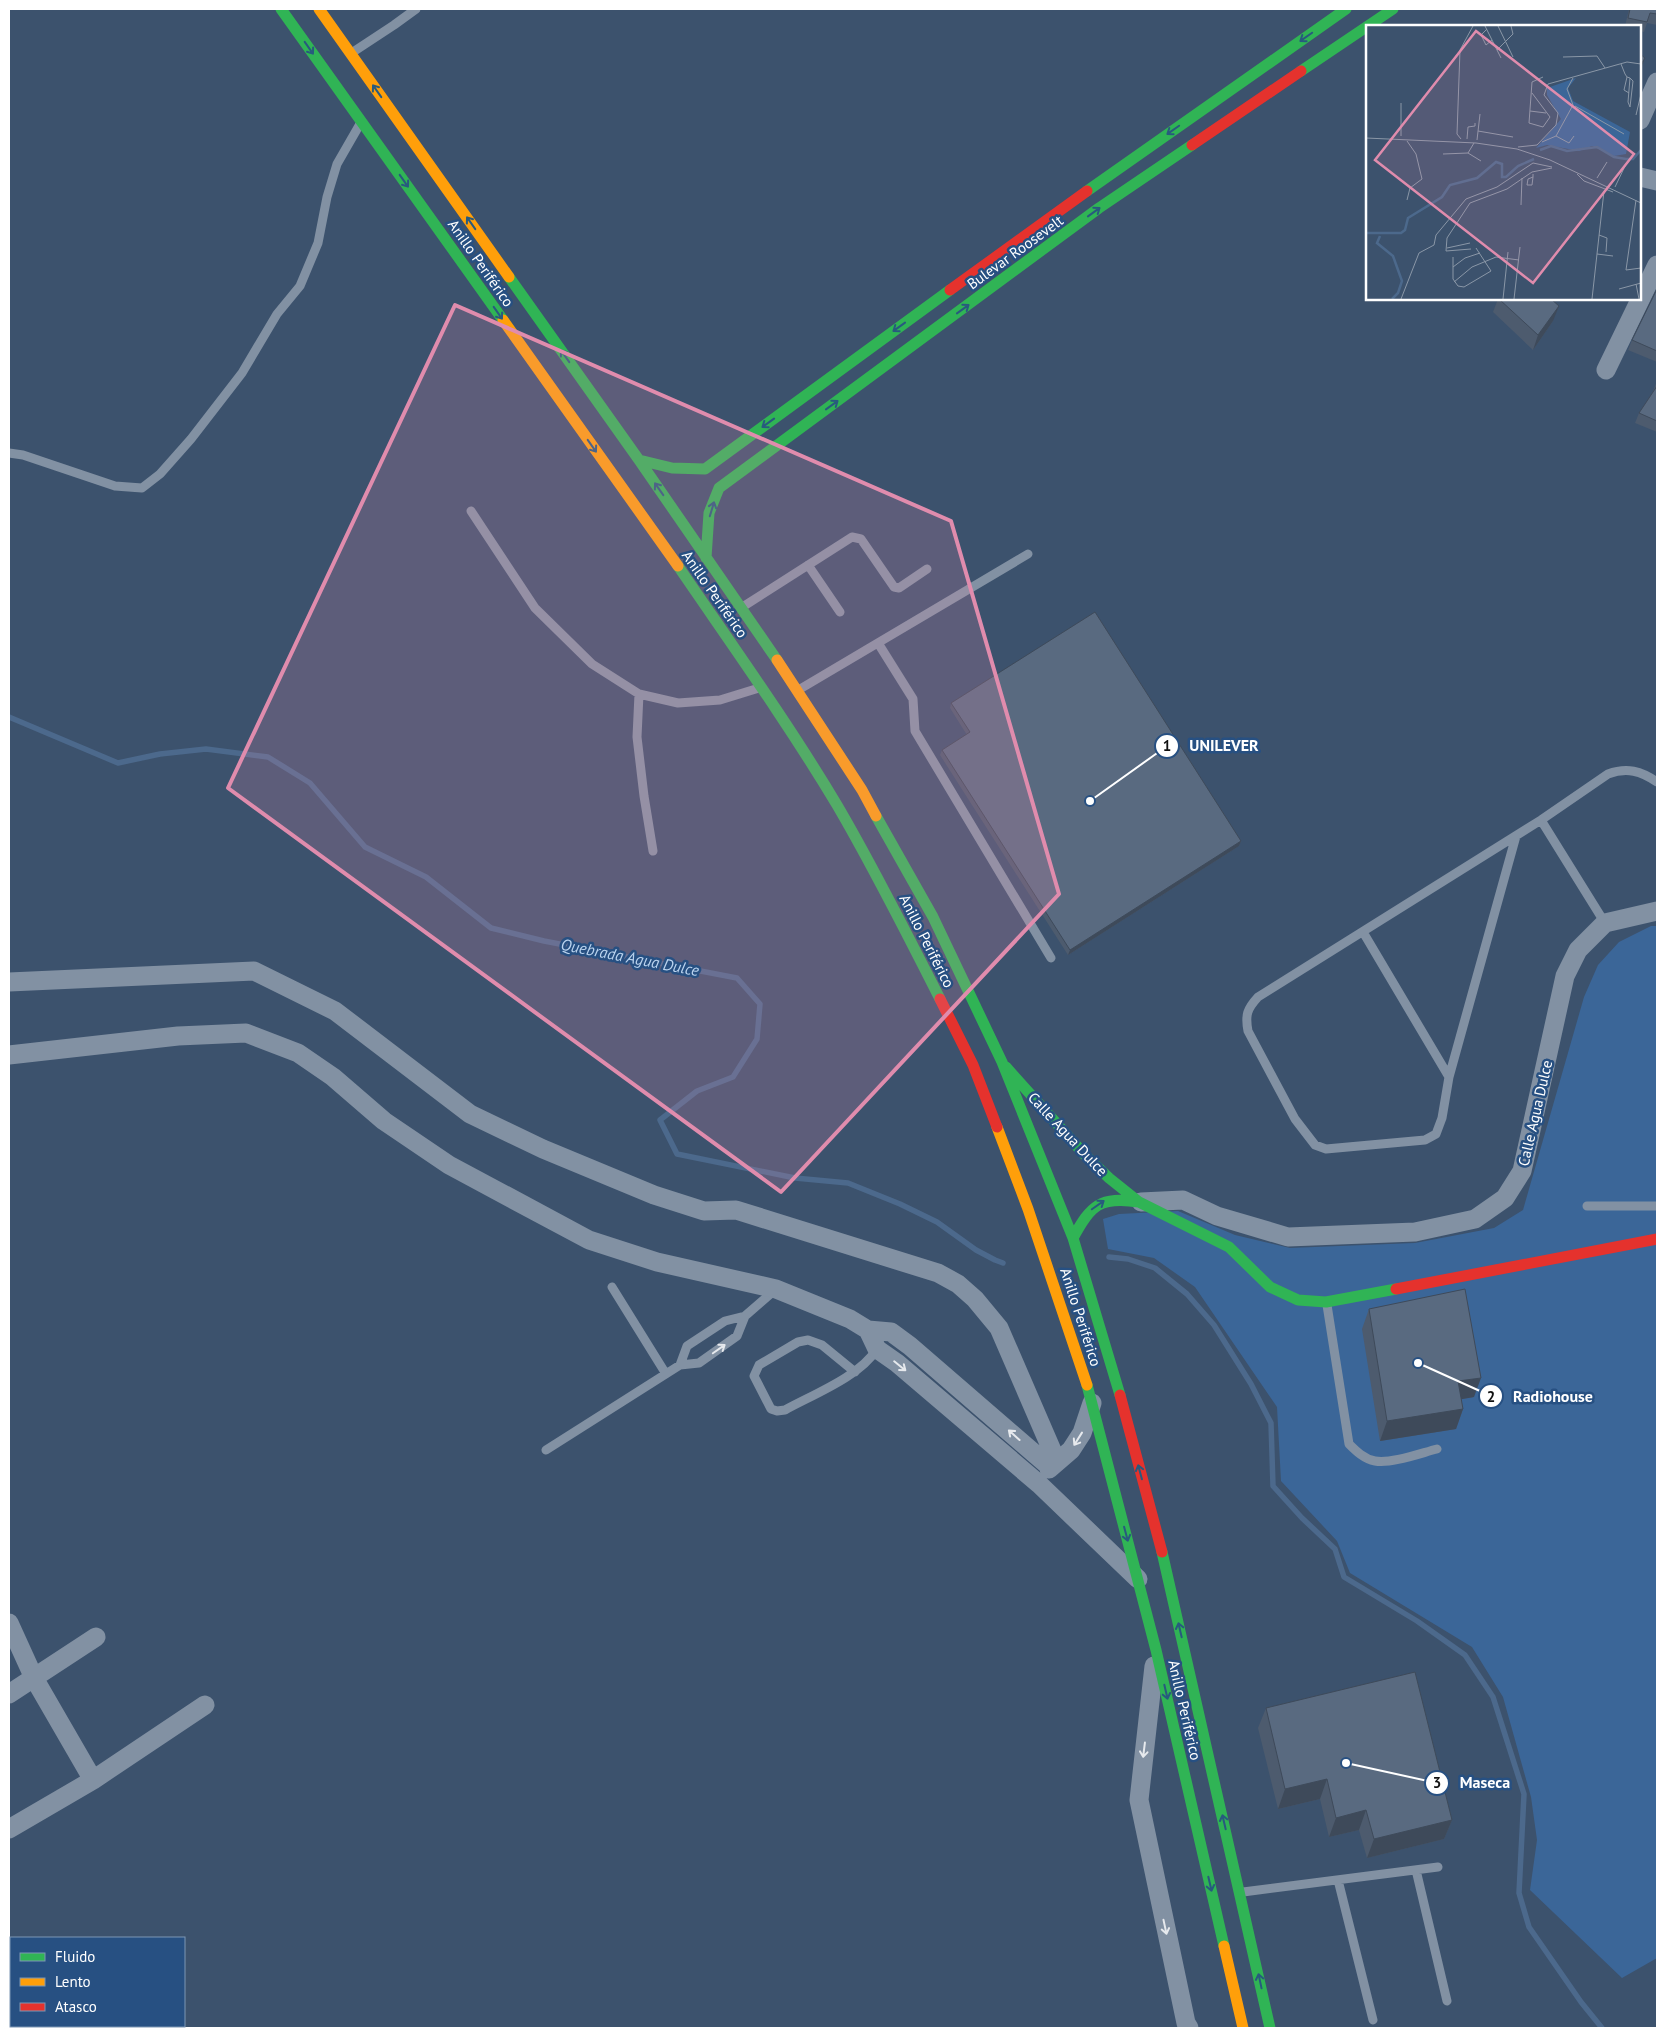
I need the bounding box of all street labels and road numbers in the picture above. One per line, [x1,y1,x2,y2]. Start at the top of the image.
street label: Bulevar Roosevelt [963,211,1067,293]
street label: Anillo Periférico [444,216,518,310]
street label: Anillo Periférico [678,547,752,641]
street label: Anillo Periférico [895,891,959,991]
street label: Calle Agua Dulce [1514,1058,1556,1168]
street label: Calle Agua Dulce [1024,1088,1112,1180]
street label: Anillo Periférico [1056,1265,1106,1369]
street label: Anillo Periférico [1164,1658,1206,1762]

